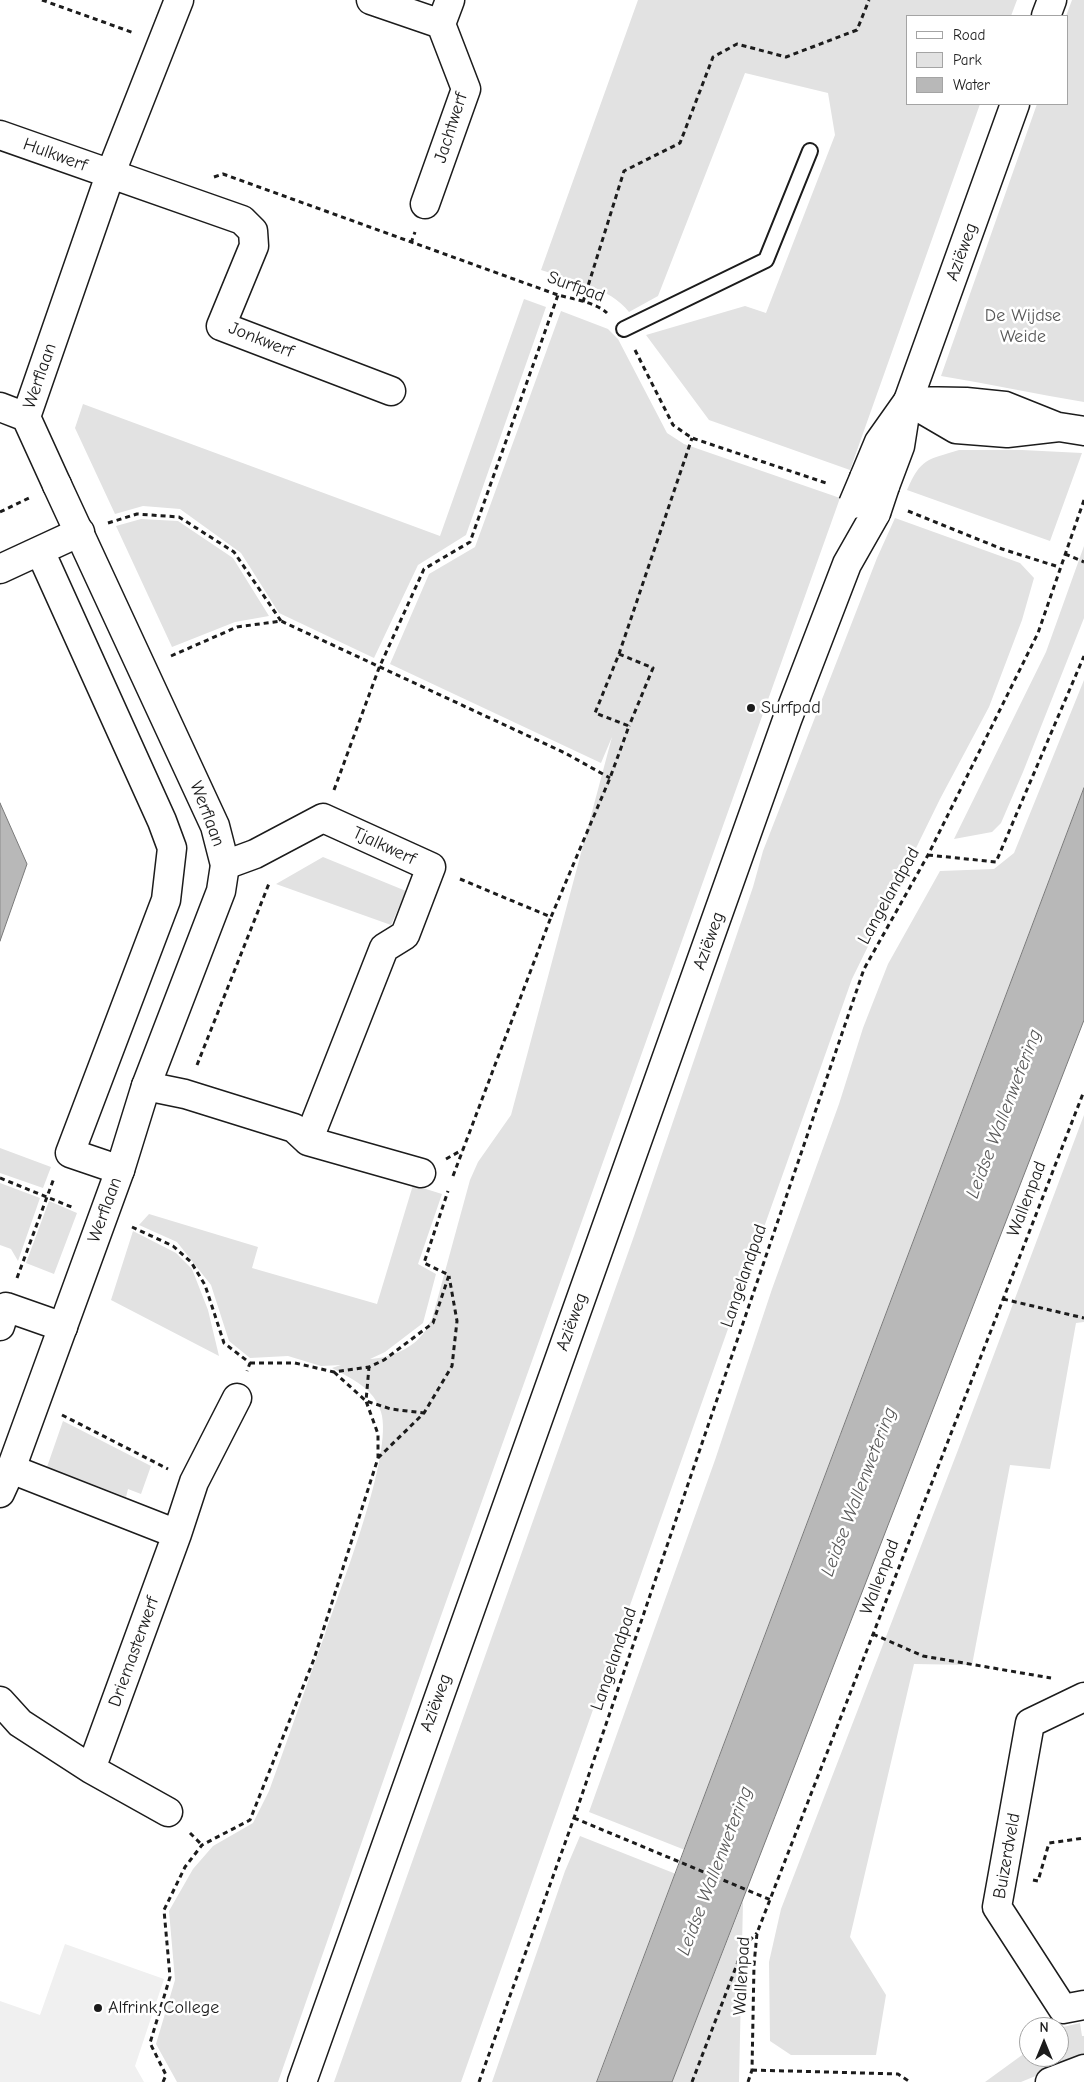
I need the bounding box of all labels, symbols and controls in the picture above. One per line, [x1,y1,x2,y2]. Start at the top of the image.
legend [906,15,1069,105]
text: Road [953,26,985,44]
text: Park [953,51,982,69]
text: Water [953,76,990,94]
street label: Jachtwerf [430,90,472,166]
street label: Hulkwerf [20,133,90,177]
street label: Aziëweg [942,220,982,284]
street label: Surfpad [544,267,608,307]
park label: De Wijdse Weide [985,305,1061,348]
street label: Jonkwerf [225,317,297,363]
street label: Werflaan [19,340,61,412]
place label: Surfpad [761,697,821,719]
marker: Surfpad [745,702,757,714]
street label: Werflaan [185,778,229,850]
street label: Tjalkwerf [349,822,419,870]
street label: Langelandpad [853,844,925,948]
street label: Aziëweg [689,909,729,973]
water label: Leidse Wallenwetering [961,1026,1047,1202]
street label: Wallenpad [1003,1158,1051,1240]
street label: Werflaan [83,1174,127,1246]
street label: Langelandpad [716,1222,772,1330]
street label: Aziëweg [552,1290,592,1354]
water label: Leidse Wallenwetering [816,1404,902,1580]
street label: Wallenpad [856,1536,904,1618]
street label: Driemasterwerf [104,1594,164,1710]
street label: Langelandpad [586,1605,642,1713]
street label: Aziëweg [416,1671,456,1735]
water label: Leidse Wallenwetering [672,1783,758,1959]
street label: Buizerdveld [989,1811,1025,1901]
street label: Wallenpad [729,1936,755,2016]
place label: Alfrink College [108,1997,219,2019]
marker: Alfrink College [92,2002,104,2014]
north arrow [1019,2017,1069,2067]
text: N [1039,2019,1049,2036]

